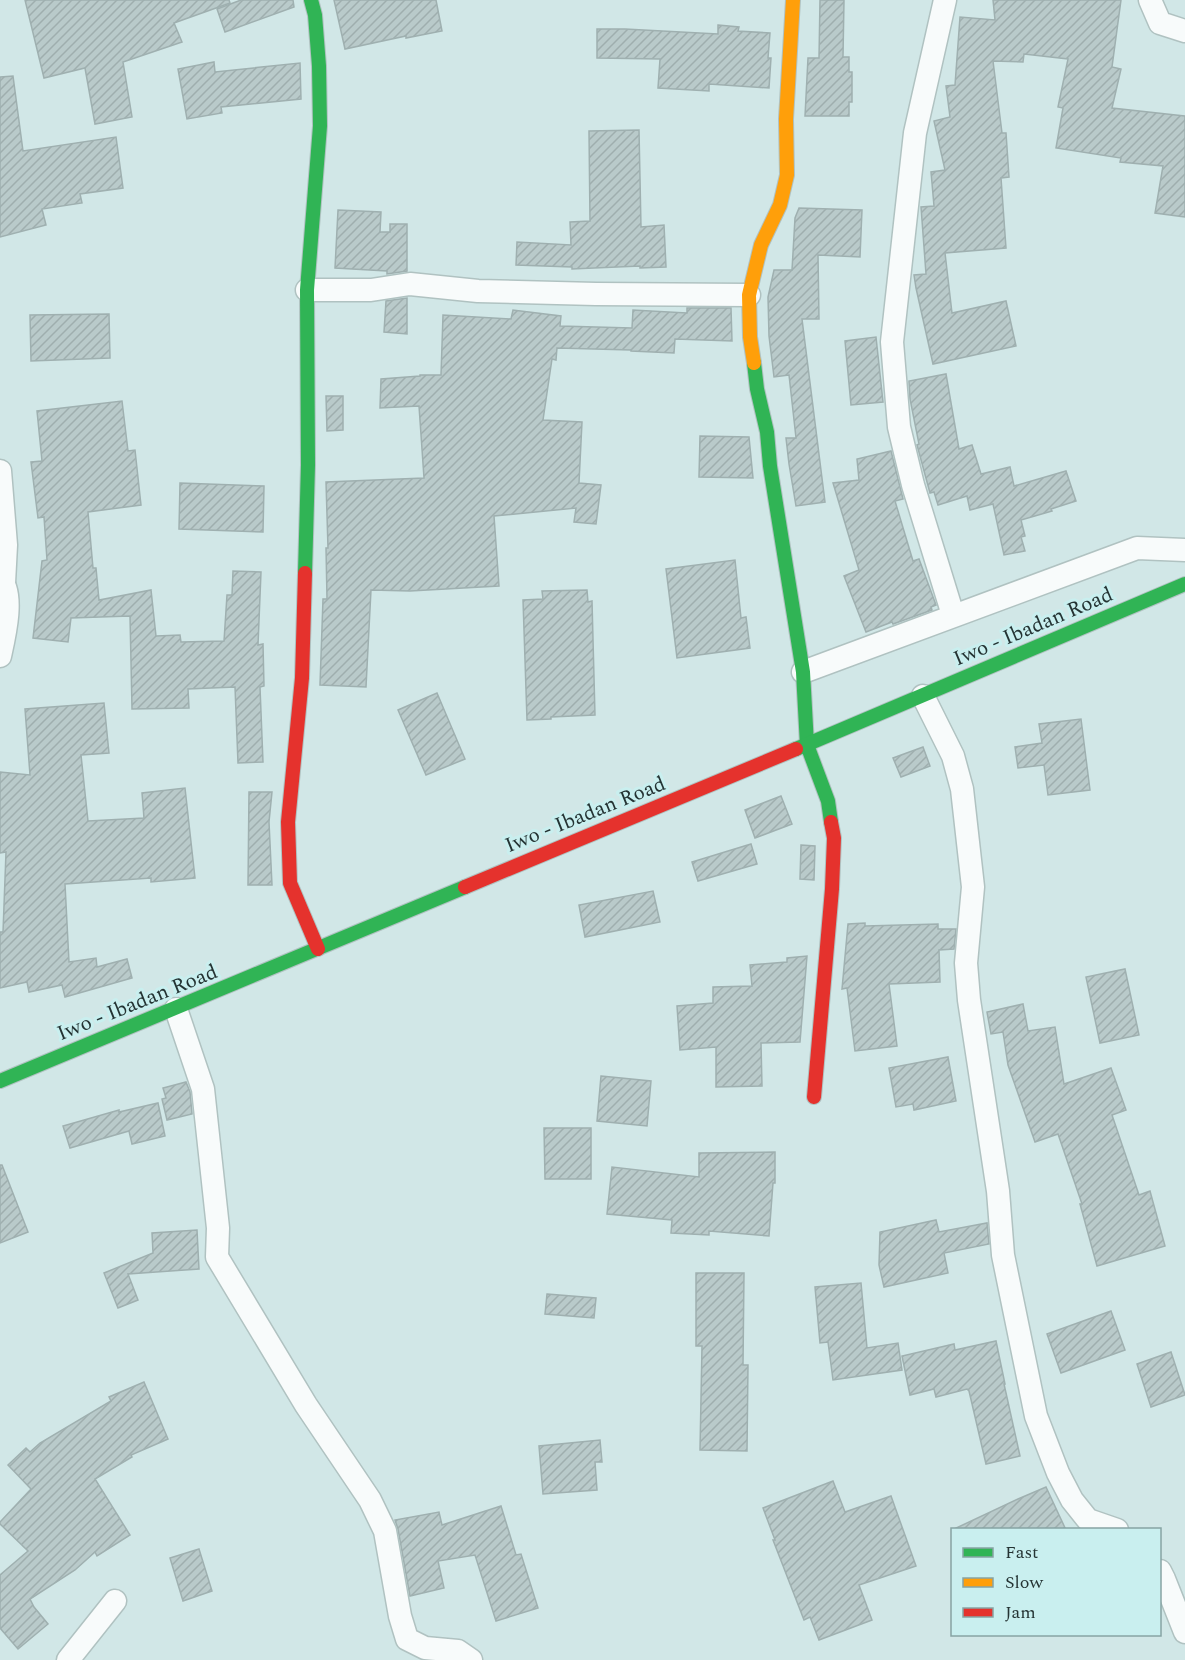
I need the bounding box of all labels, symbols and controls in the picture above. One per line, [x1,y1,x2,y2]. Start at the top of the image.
street label: Iwo - Ibadan Road [949,579,1118,675]
street label: Iwo - Ibadan Road [500,768,671,862]
street label: Iwo - Ibadan Road [52,956,223,1050]
legend [951,1528,1161,1636]
text: Fast [1005,1539,1038,1566]
text: Slow [1005,1569,1044,1596]
text: Jam [1005,1599,1036,1626]

